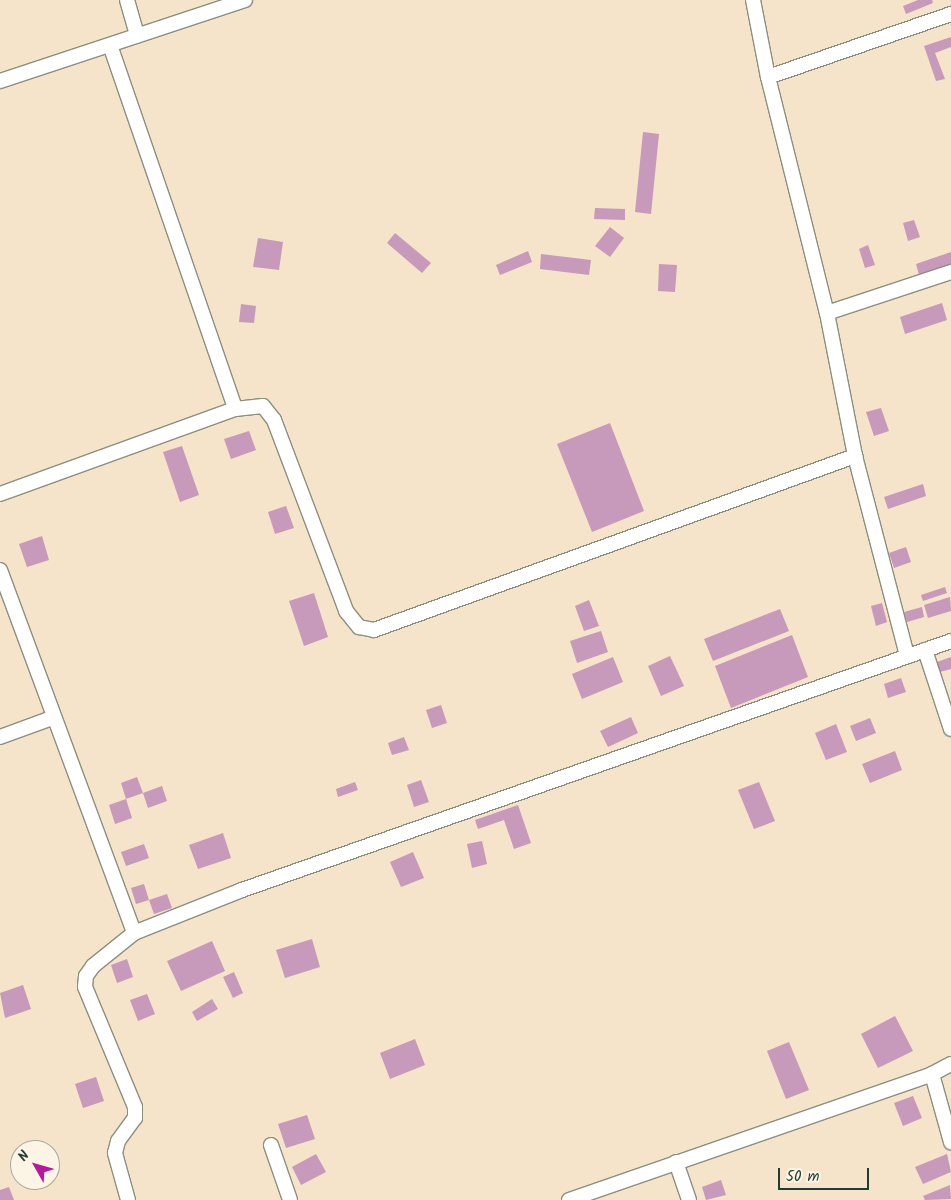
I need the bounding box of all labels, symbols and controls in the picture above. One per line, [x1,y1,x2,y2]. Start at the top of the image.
north arrow [10,1140,60,1190]
text: N [13,1146,35,1167]
scale bar [781,1158,872,1190]
text: 50 m [786,1165,820,1189]

